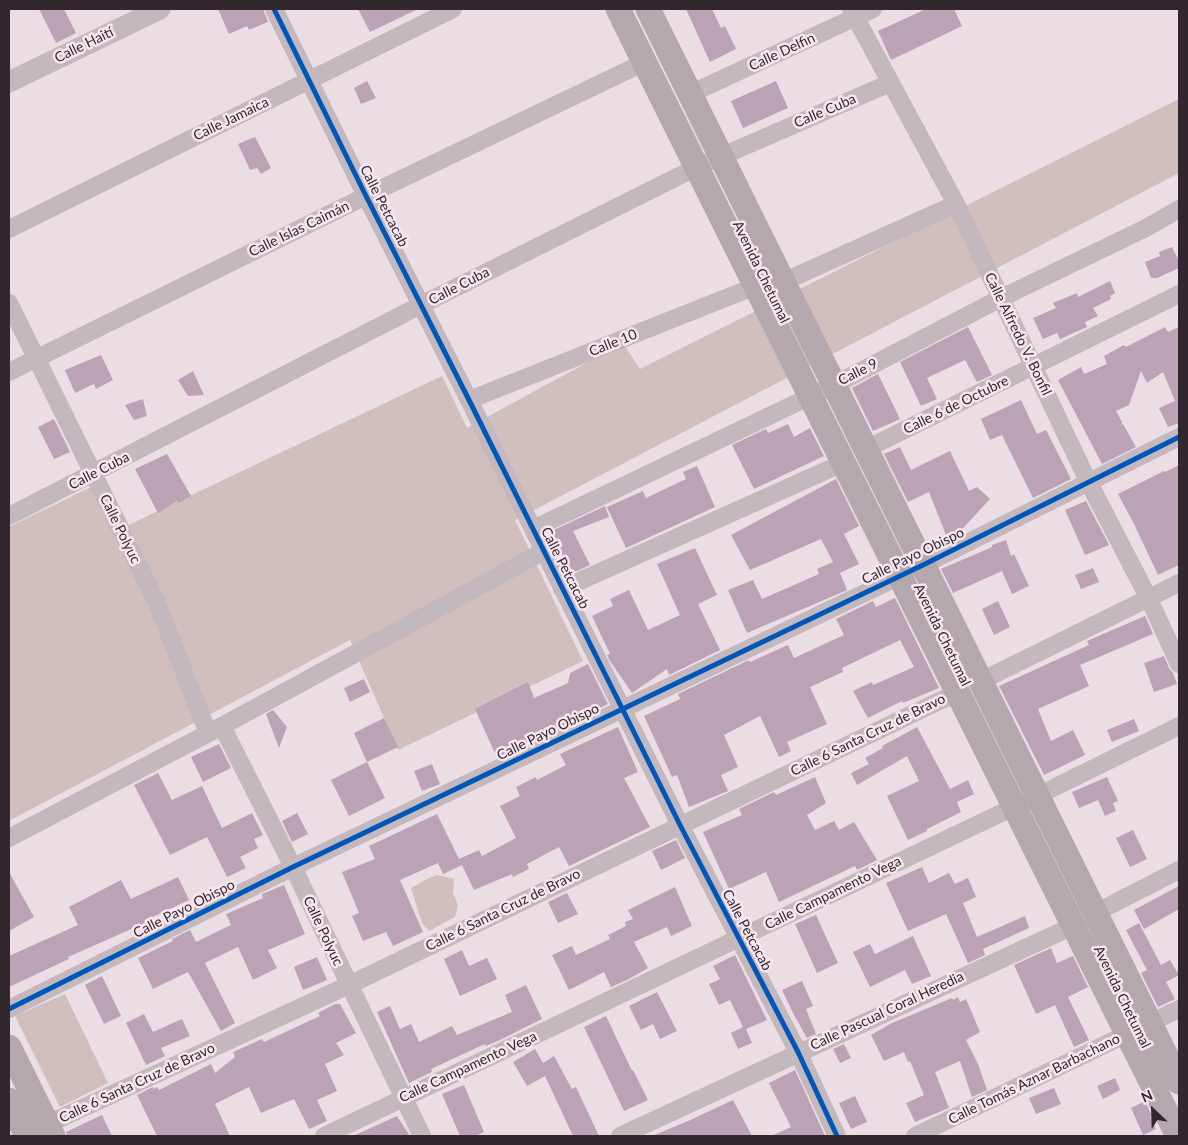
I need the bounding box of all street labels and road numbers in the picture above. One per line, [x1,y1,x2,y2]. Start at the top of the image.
street label: Calle Haití [52,24,116,66]
street label: Calle Delfin [746,29,818,75]
street label: Calle Cuba [791,90,859,132]
street label: Calle Jamaica [190,93,272,145]
street label: Calle Petcacab [356,162,412,250]
street label: Calle Islas Caimán [246,197,352,261]
street label: Avenida Chetumal [729,218,793,326]
street label: Calle Cuba [426,264,492,308]
street label: Calle Alfredo V. Bonfil [981,270,1055,398]
street label: Calle 10 [587,326,639,360]
street label: Calle 9 [835,355,881,389]
street label: Calle 6 de Octubre [901,372,1011,438]
street label: Calle Cuba [66,449,132,493]
street label: Calle Polyuc [96,492,144,566]
street label: Calle Petcacab [537,524,593,612]
street label: Calle Payo Obispo [859,524,967,588]
street label: Avenida Chetumal [910,581,974,689]
street label: Calle 6 Santa Cruz de Bravo [788,690,948,780]
street label: Calle Payo Obispo [494,700,602,764]
street label: Calle Campamento Vega [762,853,904,933]
street label: Calle 6 Santa Cruz de Bravo [423,865,583,955]
street label: Calle Payo Obispo [130,876,238,942]
street label: Calle Petcacab [719,887,775,973]
street label: Calle Polyuc [300,894,346,968]
street label: Avenida Chetumal [1090,943,1154,1051]
street label: Calle Pascual Coral Heredia [807,968,967,1054]
street label: Calle Campamento Vega [397,1028,539,1106]
street label: Calle Tomás Aznar Barbachano [945,1030,1123,1128]
street label: Calle 6 Santa Cruz de Bravo [56,1039,218,1127]

